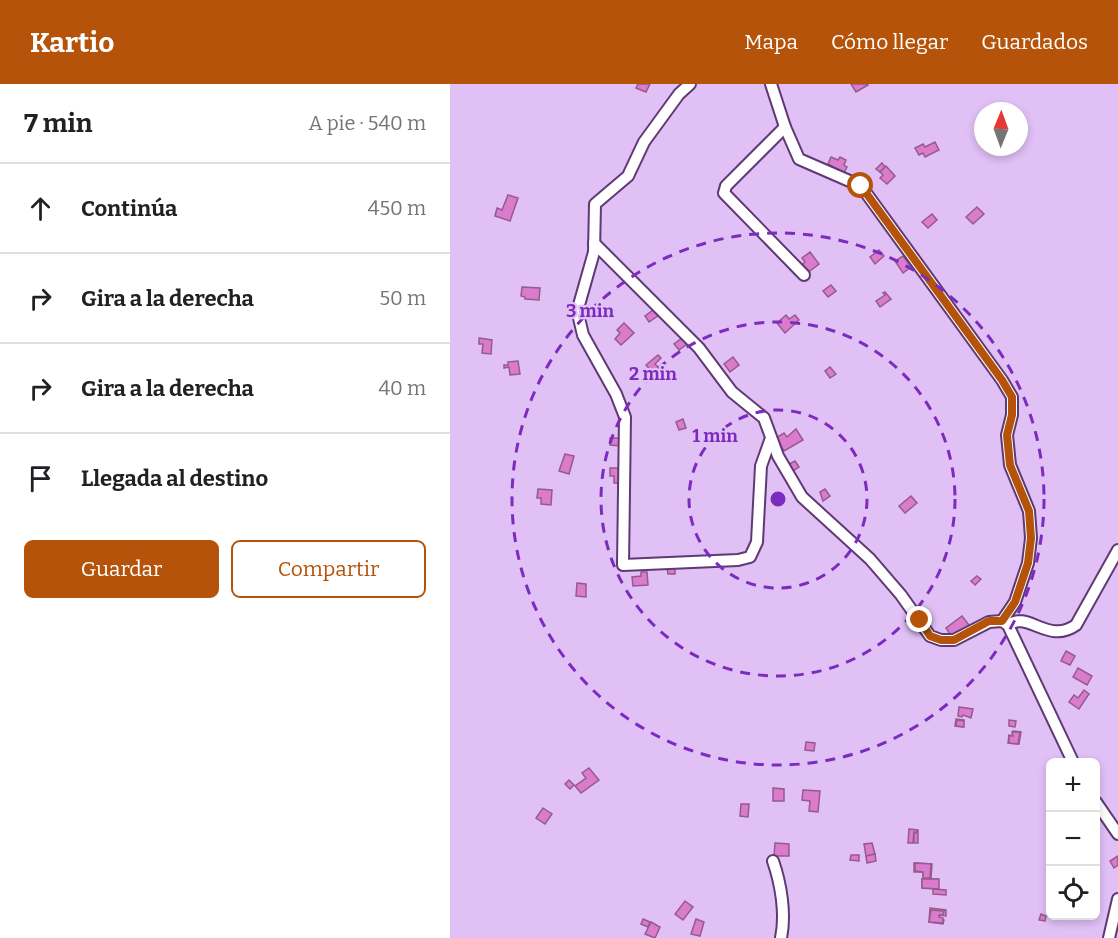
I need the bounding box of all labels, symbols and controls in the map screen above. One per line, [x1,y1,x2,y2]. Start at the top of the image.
text: Kartio [30,26,114,59]
text: Mapa [744,29,798,55]
text: Cómo llegar [831,29,948,55]
text: Guardados [981,29,1088,55]
north arrow [974,102,1028,156]
text: 7 min [24,108,92,139]
text: A pie · 540 m [309,111,426,135]
route start [847,172,873,198]
icon: ahead [24,192,57,225]
text: Continúa [81,195,177,222]
text: 450 m [368,196,426,220]
icon: right [24,282,57,315]
text: Gira a la derecha [81,285,254,312]
text: 50 m [379,286,426,310]
text: 3 min [566,300,614,322]
text: 2 min [629,363,677,385]
icon: right [24,372,57,405]
text: Gira a la derecha [81,375,254,402]
text: 40 m [378,376,426,400]
text: 1 min [692,425,738,447]
icon: arrive [24,462,57,495]
text: Llegada al destino [81,465,268,492]
centre of rings [768,489,788,509]
button: Guardar [24,540,219,598]
button: Compartir [231,540,426,598]
route end [906,606,932,632]
map controls [1046,758,1100,920]
button: + [1046,758,1100,812]
button: − [1046,812,1100,866]
button: locate [1046,866,1100,920]

